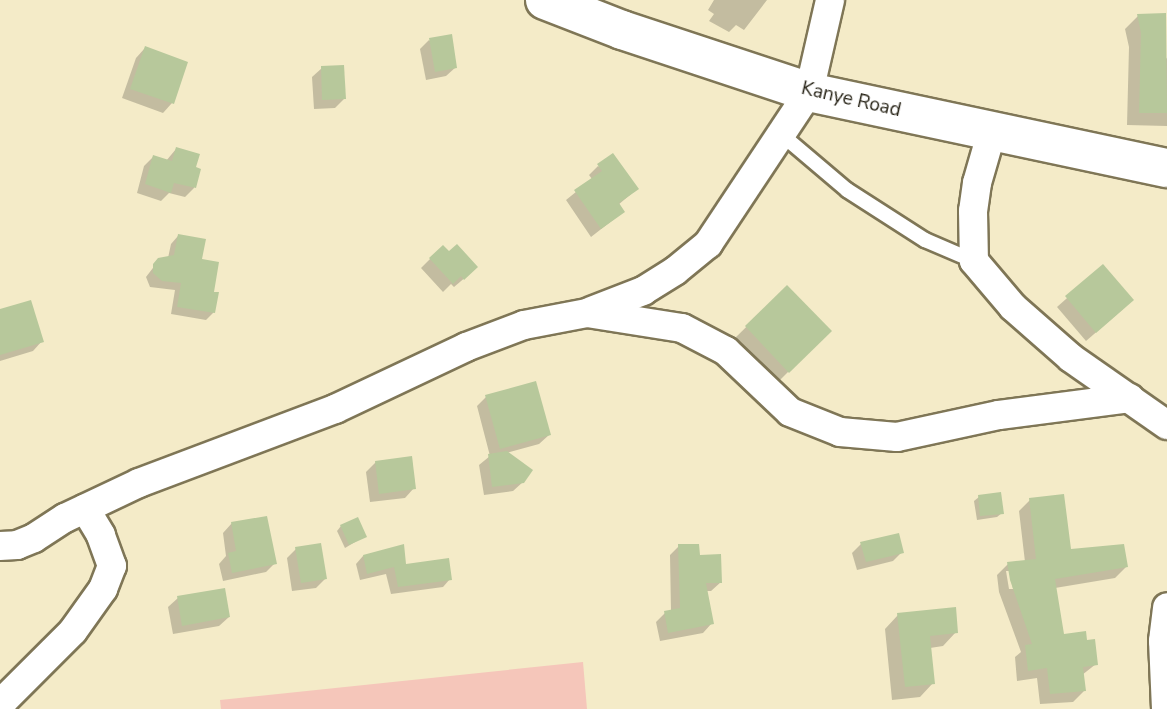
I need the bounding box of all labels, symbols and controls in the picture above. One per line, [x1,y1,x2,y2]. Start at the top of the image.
street label: Kanye Road [799,77,903,123]

